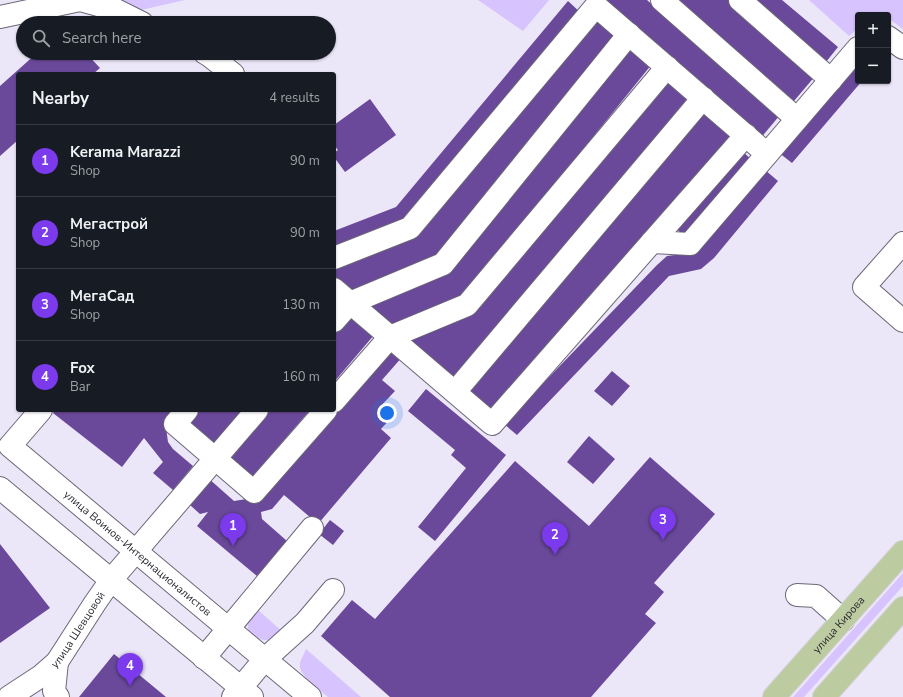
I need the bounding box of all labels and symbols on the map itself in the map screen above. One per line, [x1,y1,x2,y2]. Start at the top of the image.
your location [377,403,397,423]
street label: улица Воинов-Интернационалистов [60,487,214,619]
pin: 3 [650,507,676,540]
pin: 1 [220,513,246,546]
pin: 2 [542,522,568,555]
street label: улица Шевцовой [48,589,109,672]
street label: улица Кирова [809,593,868,657]
pin: 4 [117,653,143,686]

